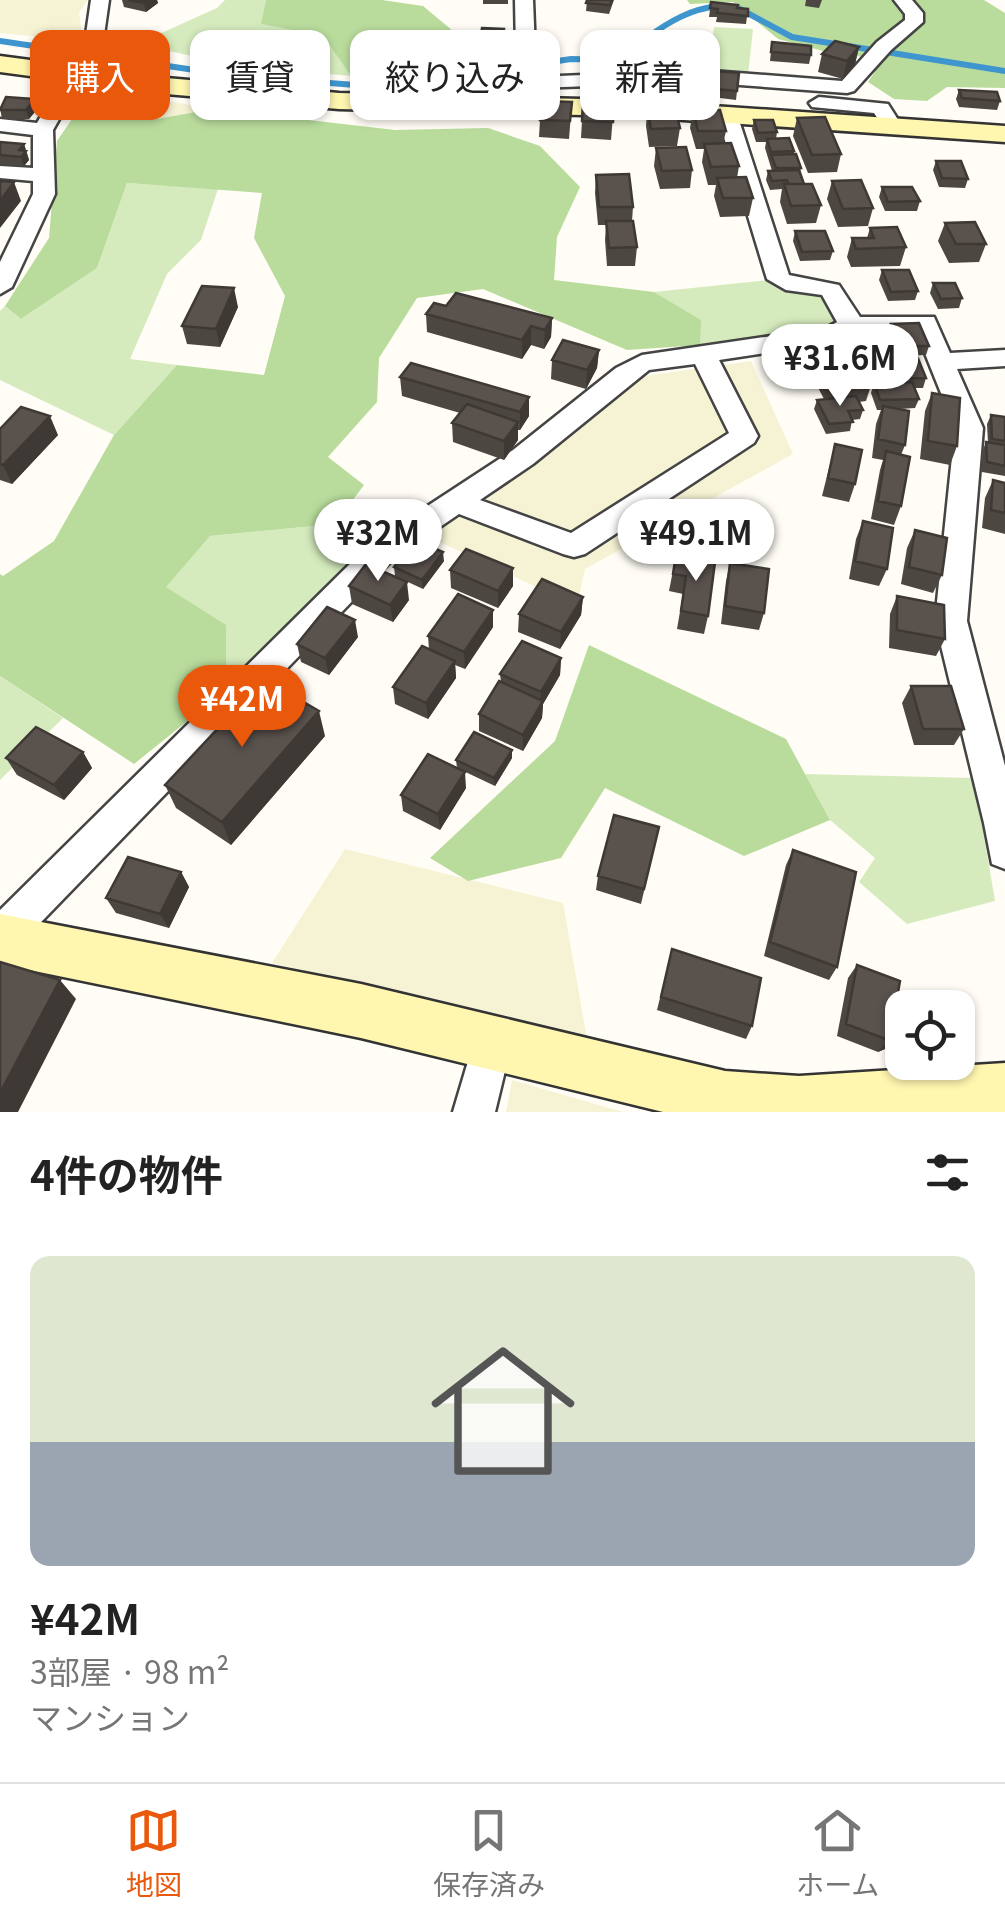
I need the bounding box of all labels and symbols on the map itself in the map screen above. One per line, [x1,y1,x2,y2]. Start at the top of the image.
pin: ¥31.6M [759,324,921,409]
pin: ¥32M [319,499,437,584]
pin: ¥49.1M [615,499,777,584]
pin: ¥42M [183,665,301,750]

